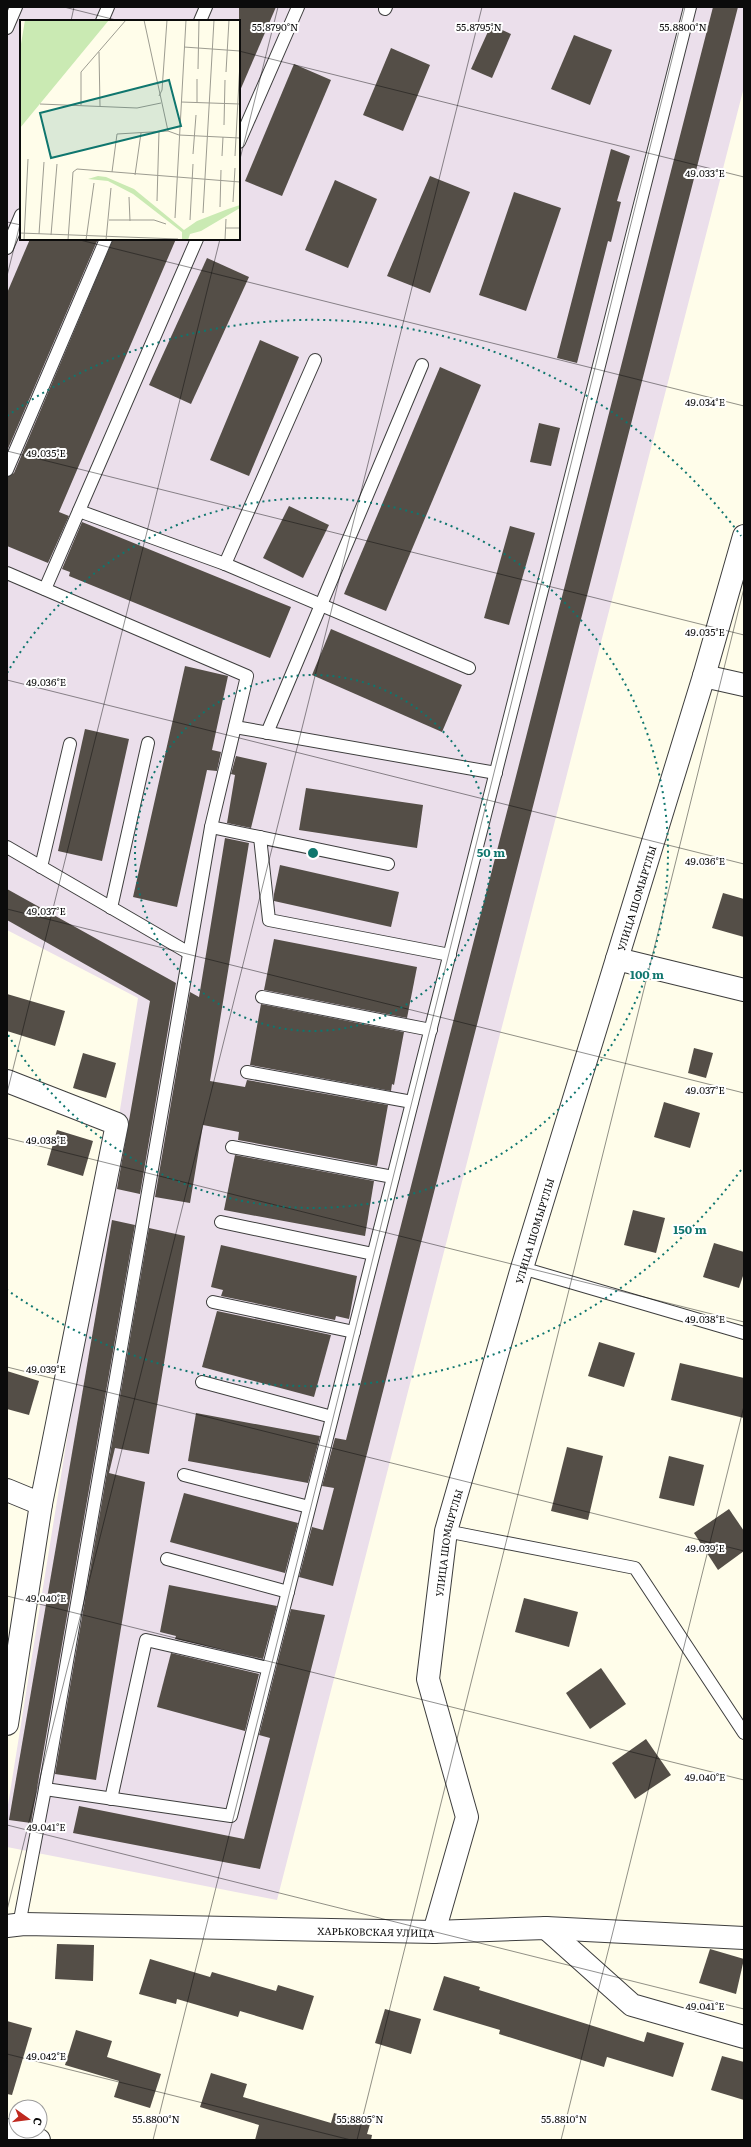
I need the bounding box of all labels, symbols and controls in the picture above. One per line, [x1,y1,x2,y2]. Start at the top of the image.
text: 55.8790°N [252,19,298,34]
text: 55.8795°N [456,19,502,34]
text: 55.8800°N [659,19,707,34]
inset map [20,20,240,240]
text: 49.033°E [685,165,725,180]
text: 49.034°E [685,394,725,409]
text: 49.035°E [26,445,66,460]
text: 49.035°E [685,624,725,639]
text: 49.036°E [26,674,66,689]
text: 50 m [477,843,505,861]
street label: УЛИЦА ШОМЫРТЛЫ [612,843,659,953]
centre of rings [306,846,320,860]
text: 49.036°E [685,853,725,868]
text: 49.037°E [26,903,66,918]
text: 100 m [630,965,664,983]
text: 49.037°E [685,1082,725,1097]
text: 49.038°E [26,1132,66,1147]
street label: УЛИЦА ШОМЫРТЛЫ [510,1176,557,1285]
text: 150 m [673,1220,707,1238]
text: 49.038°E [685,1311,725,1326]
text: 49.039°E [26,1361,66,1376]
street label: УЛИЦА ШОМЫРТЛЫ [431,1487,465,1597]
text: 49.039°E [685,1540,725,1555]
text: 49.040°E [26,1590,66,1605]
text: 49.040°E [685,1769,725,1784]
text: 49.041°E [26,1819,66,1834]
street label: ХАРЬКОВСКАЯ УЛИЦА [317,1922,435,1940]
text: 49.041°E [685,1998,725,2013]
text: 49.042°E [26,2048,66,2063]
north arrow [8,2099,48,2139]
text: 55.8800°N [132,2111,180,2126]
text: 55.8805°N [336,2111,384,2126]
text: 55.8810°N [541,2111,587,2126]
text: С [30,2116,47,2128]

